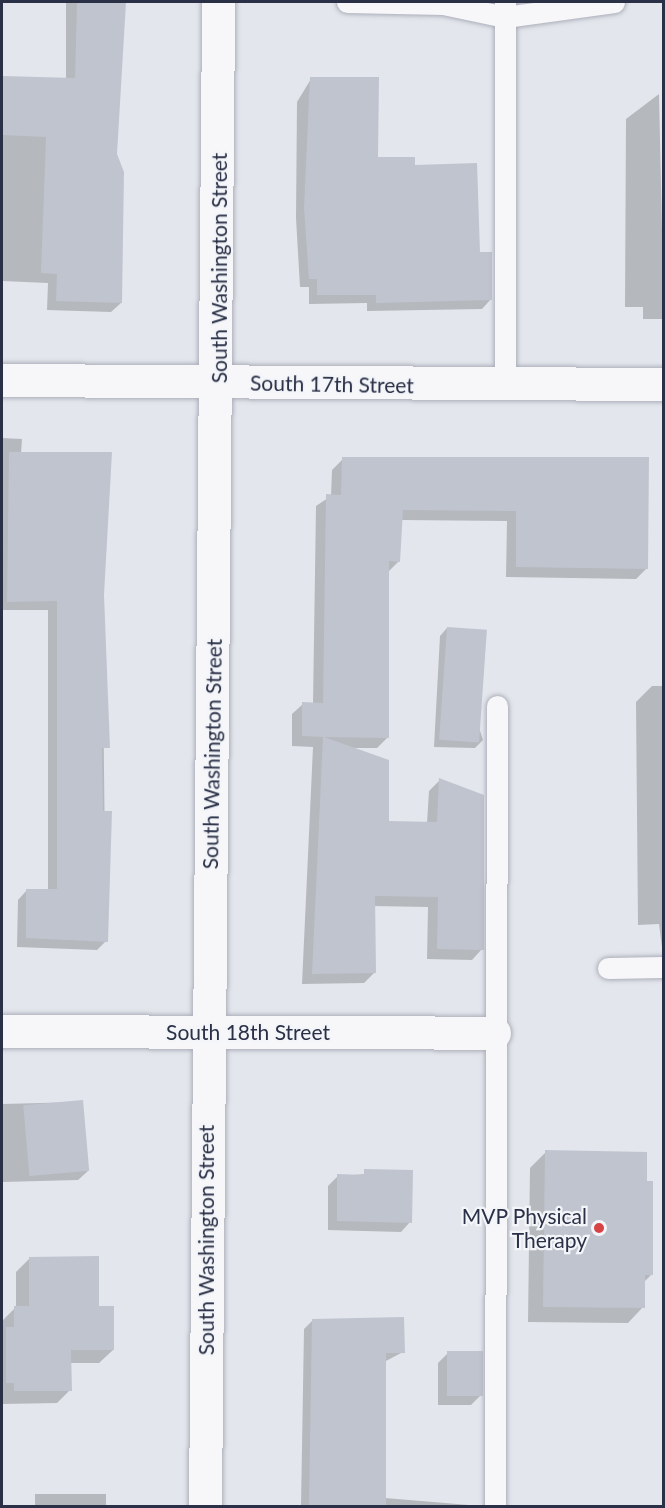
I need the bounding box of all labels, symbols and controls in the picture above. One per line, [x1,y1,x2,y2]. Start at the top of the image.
street label: South Washington Street [206,153,232,383]
street label: South 17th Street [250,370,414,398]
street label: South Washington Street [197,638,227,870]
street label: South 18th Street [166,1019,330,1045]
street label: South Washington Street [193,1125,219,1355]
place label: MVP Physical Therapy [461,1203,587,1253]
marker: MVP Physical Therapy [592,1221,606,1235]

